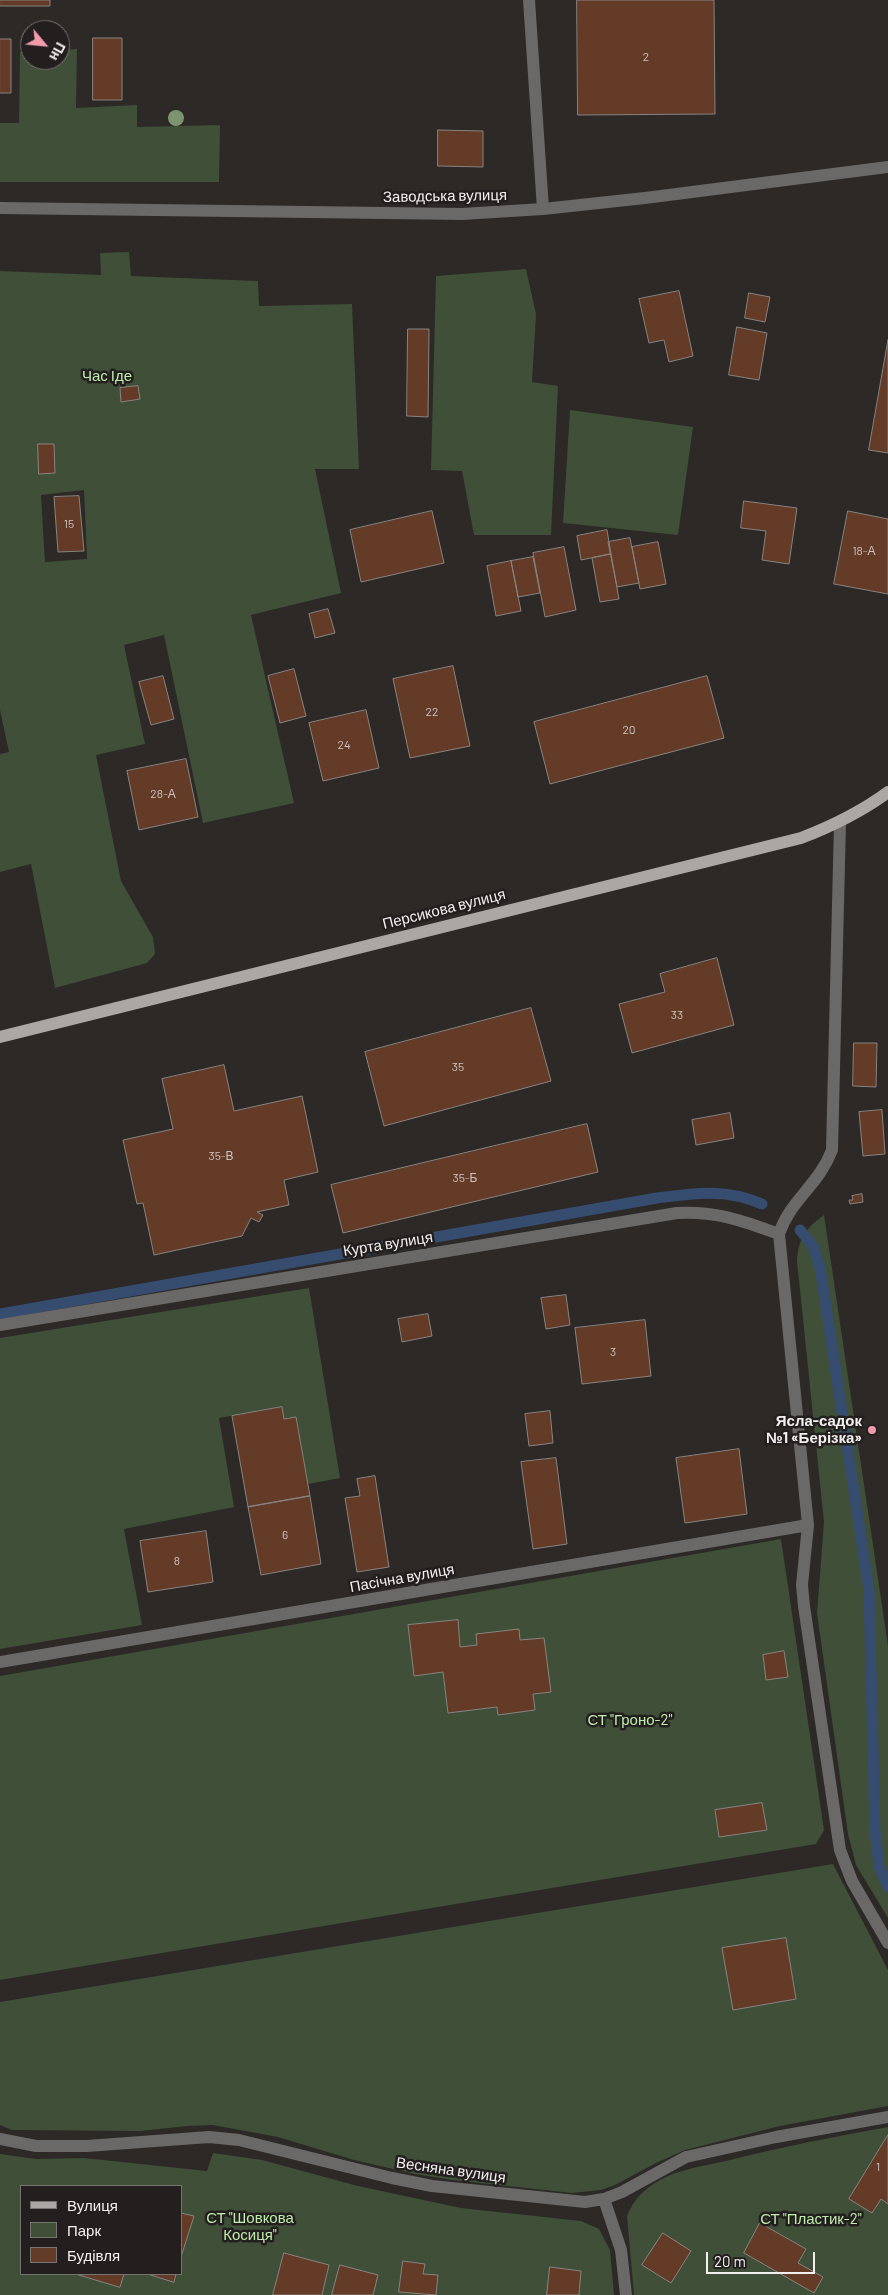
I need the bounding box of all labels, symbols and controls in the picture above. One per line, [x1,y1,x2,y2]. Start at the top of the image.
north arrow [20,20,70,70]
text: Пн [46,40,70,64]
house number: 2 [643,50,649,64]
street label: Заводська вулиця [383,186,507,206]
park label: Час Іде [82,367,132,385]
house number: 15 [64,517,74,531]
house number: 18-А [852,544,876,558]
house number: 22 [426,705,438,719]
house number: 20 [622,723,636,737]
house number: 24 [337,738,351,752]
house number: 28-А [150,787,176,801]
street label: Персикова вулиця [381,885,507,933]
house number: 33 [671,1008,683,1022]
house number: 35 [452,1060,464,1074]
house number: 35-В [208,1149,234,1163]
house number: 35-Б [453,1171,477,1185]
street label: Курта вулиця [342,1228,434,1260]
house number: 3 [610,1345,616,1359]
place label: Ясла-садок №1 «Берізка» [766,1412,862,1447]
marker: Ясла-садок №1 «Берізка» [866,1424,878,1436]
house number: 6 [282,1528,288,1542]
house number: 8 [174,1554,180,1568]
street label: Пасічна вулиця [348,1560,456,1596]
park label: СТ "Гроно-2" [588,1711,672,1729]
street label: Весняна вулиця [395,2153,507,2187]
house number: 1 [876,2160,880,2174]
legend [20,2185,182,2275]
text: Вулиця [67,2196,118,2214]
park label: СТ "Шовкова Косиця" [206,2209,294,2244]
park label: СТ "Пластик-2" [760,2210,862,2228]
text: Парк [67,2221,101,2239]
scale bar [708,2242,817,2274]
text: Будівля [67,2246,120,2264]
text: 20 m [714,2252,746,2270]

